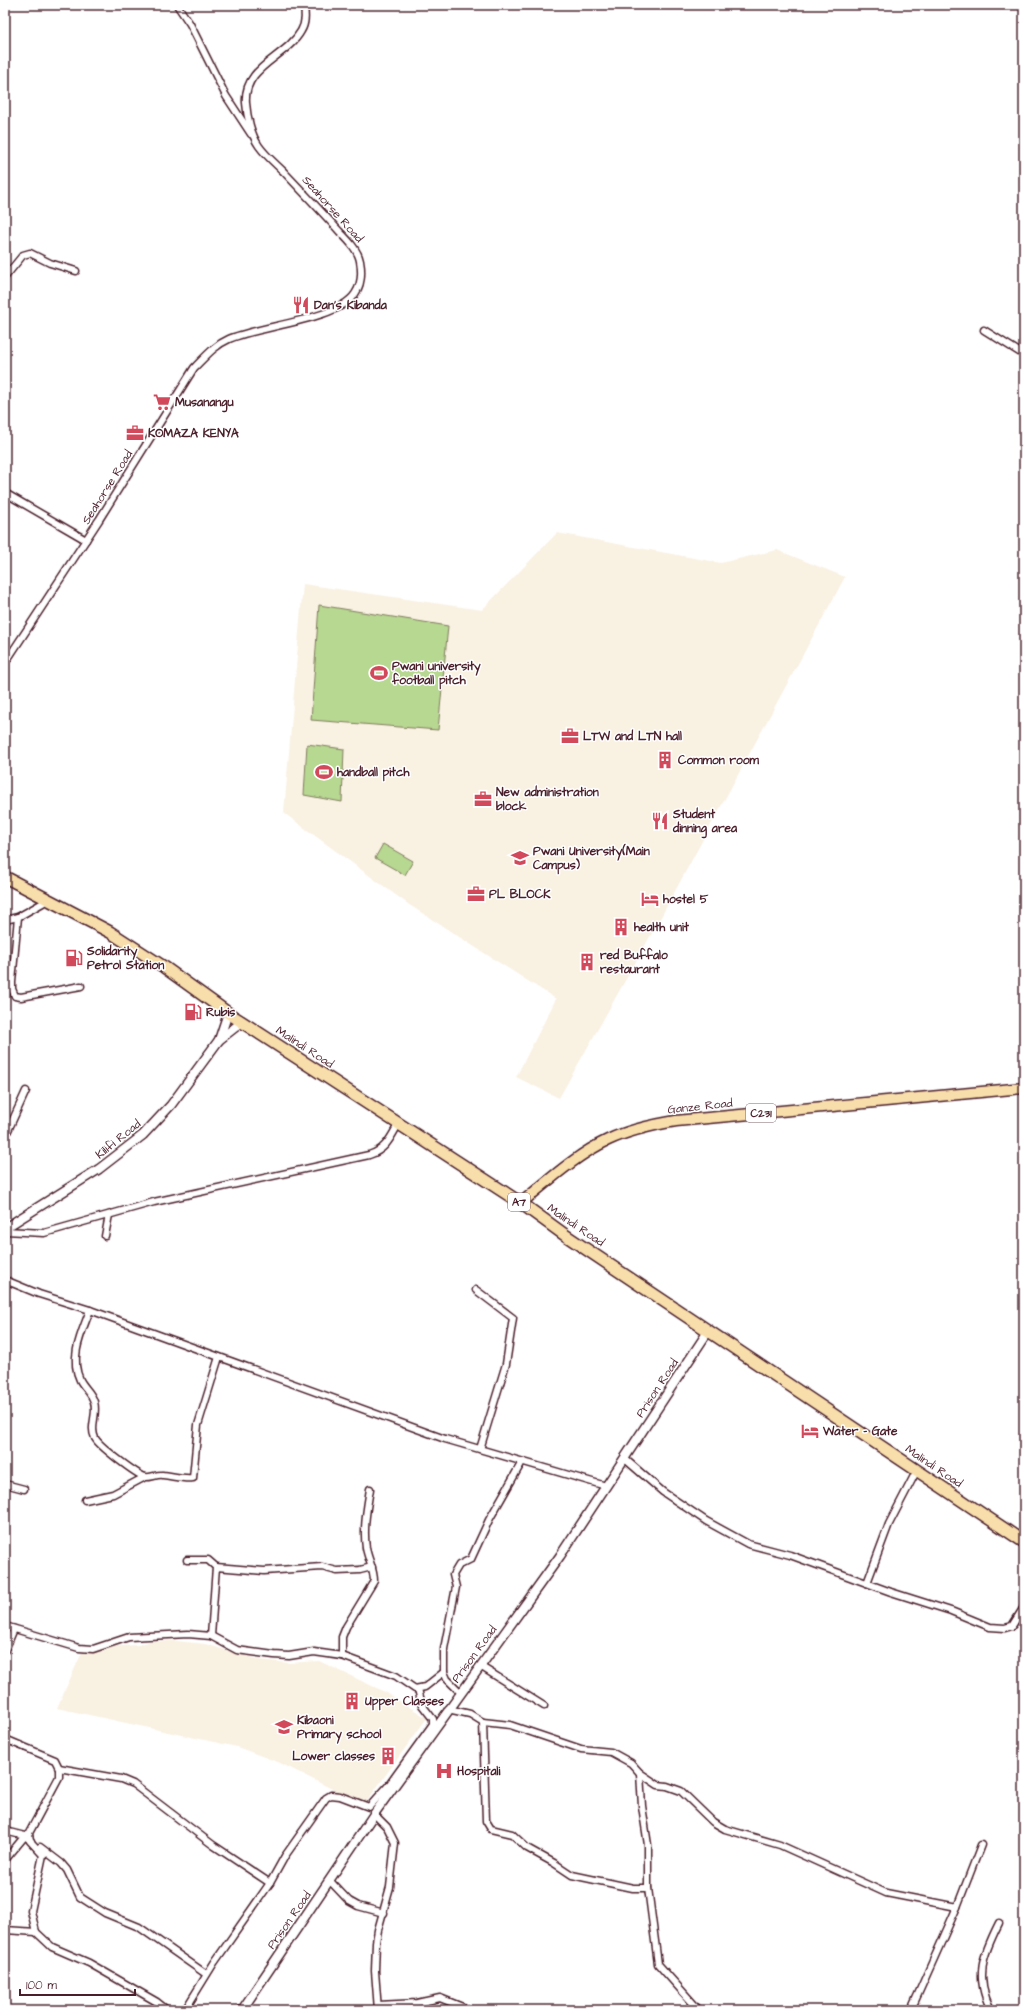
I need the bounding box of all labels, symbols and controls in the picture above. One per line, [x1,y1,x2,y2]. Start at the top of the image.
street label: Seahorse Road [298,172,367,246]
restaurant icon: Dan's Kibanda [291,295,311,315]
place label: Dan's Kibanda [314,297,388,314]
supermarket icon: Musanangu [152,392,172,412]
place label: Musanangu [175,394,234,413]
office icon: KOMAZA KENYA [125,423,145,443]
place label: KOMAZA KENYA [148,425,239,442]
street label: Seahorse Road [78,447,137,528]
place label: Pwani university football pitch [391,658,481,690]
sports icon: Pwani university football pitch [369,663,389,683]
office icon: LTW and LTN hall [560,726,580,746]
place label: LTW and LTN hall [583,728,682,745]
building icon: Common room [655,750,675,770]
place label: Common room [678,752,760,769]
sports icon: handball pitch [314,762,334,782]
place label: handball pitch [337,764,411,782]
place label: New administration block [496,784,599,815]
office icon: New administration block [473,789,493,809]
place label: Student dinning area [672,806,738,839]
restaurant icon: Student dinning area [650,811,670,831]
place label: Pwani University(Main Campus) [533,843,650,875]
school or university icon: Pwani University(Main Campus) [510,848,530,868]
office icon: PL BLOCK [466,884,486,904]
place label: PL BLOCK [489,886,551,903]
hotel icon: hostel 5 [640,889,660,909]
place label: hostel 5 [663,891,709,908]
building icon: health unit [611,917,631,937]
place label: health unit [634,919,689,936]
place label: Solidarity Petrol Station [86,943,164,974]
place label: red Buffalo restaurant [600,947,668,978]
fuel station icon: Solidarity Petrol Station [64,948,84,968]
building icon: red Buffalo restaurant [577,952,597,972]
fuel station icon: Rubis [183,1002,203,1022]
place label: Rubis [206,1004,235,1021]
street label: Malindi Road [272,1022,337,1073]
street label: Ganze Road [667,1095,733,1118]
road number: C231 [746,1104,776,1122]
street label: Kilifi Road [92,1116,145,1163]
road number: A7 [508,1193,530,1211]
street label: Malindi Road [544,1200,608,1251]
street label: Prison Road [632,1355,683,1421]
hotel icon: Water - Gate [800,1421,820,1441]
place label: Water - Gate [822,1423,898,1440]
street label: Malindi Road [902,1441,966,1492]
street label: Prison Road [448,1622,501,1686]
building icon: Upper Classes [342,1691,362,1711]
place label: Upper Classes [364,1693,444,1711]
place label: Kibaoni Primary school [297,1712,382,1744]
school or university icon: Kibaoni Primary school [274,1717,294,1737]
building icon: Lower classes [378,1746,398,1766]
place label: Lower classes [292,1748,375,1765]
hospital icon: Hospitali [434,1761,454,1781]
place label: Hospitali [457,1763,500,1781]
street label: Prison Road [263,1888,316,1953]
scale bar [20,1971,135,1997]
text: 100 m [26,1977,57,1994]

